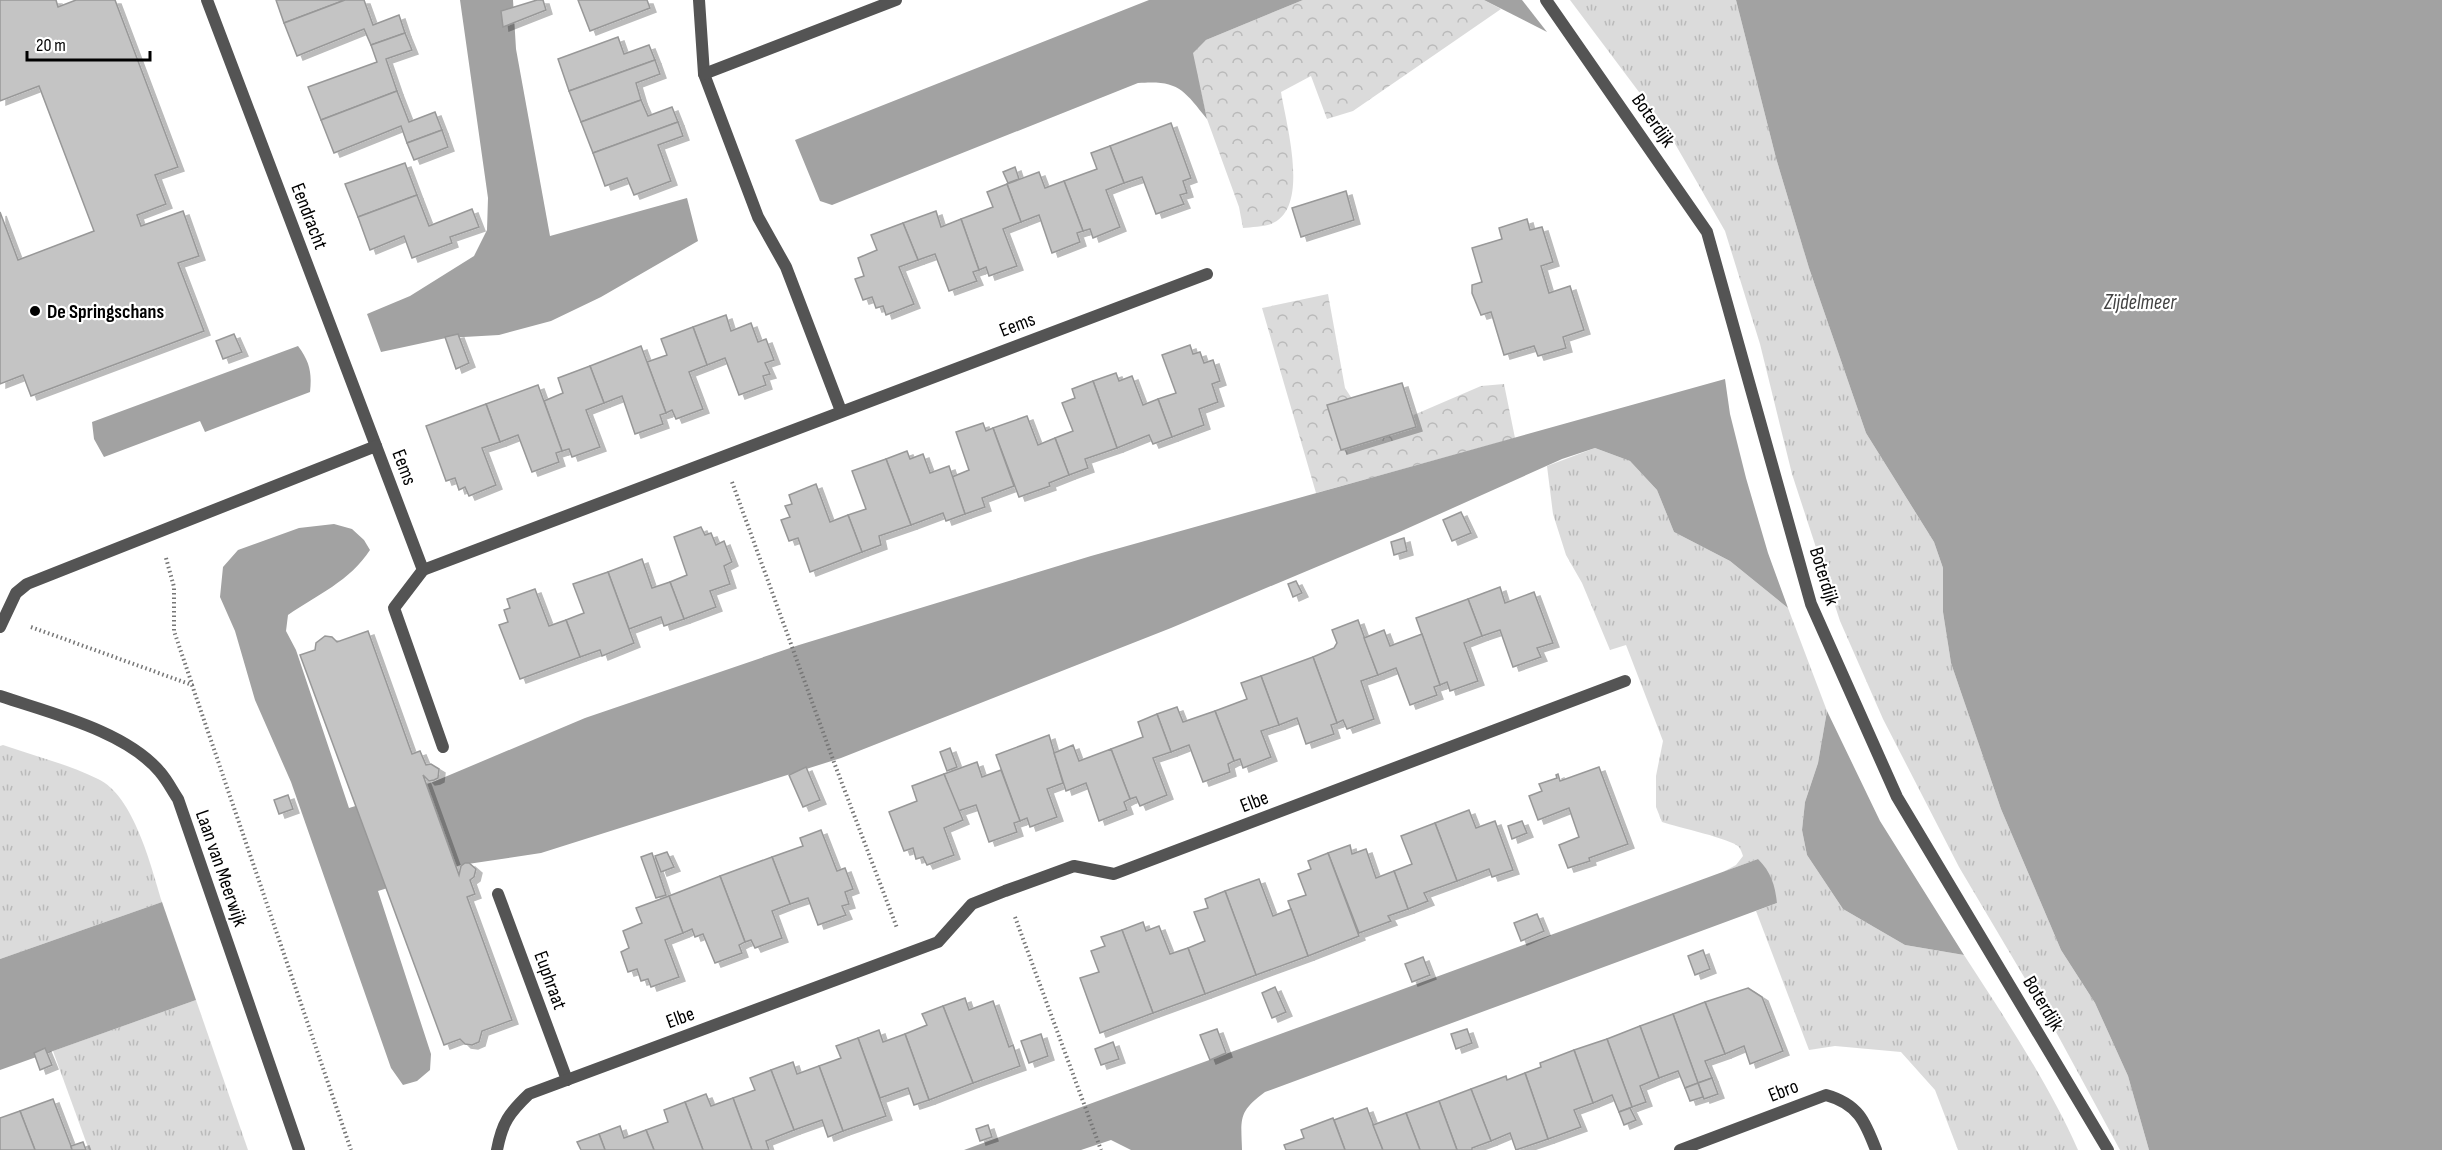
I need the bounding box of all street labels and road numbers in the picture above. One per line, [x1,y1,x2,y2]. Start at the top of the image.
street label: Boterdijk [1626,89,1680,152]
street label: Eendracht [286,180,333,253]
street label: Eems [996,307,1039,343]
street label: Eems [386,446,422,489]
street label: Boterdijk [1804,544,1844,609]
street label: Elbe [1237,786,1272,818]
street label: Laan van Meerwijk [190,807,252,930]
street label: Euphraat [528,948,572,1013]
street label: Boterdijk [2017,972,2069,1036]
street label: Elbe [663,1002,698,1034]
street label: Ebro [1765,1074,1802,1108]

